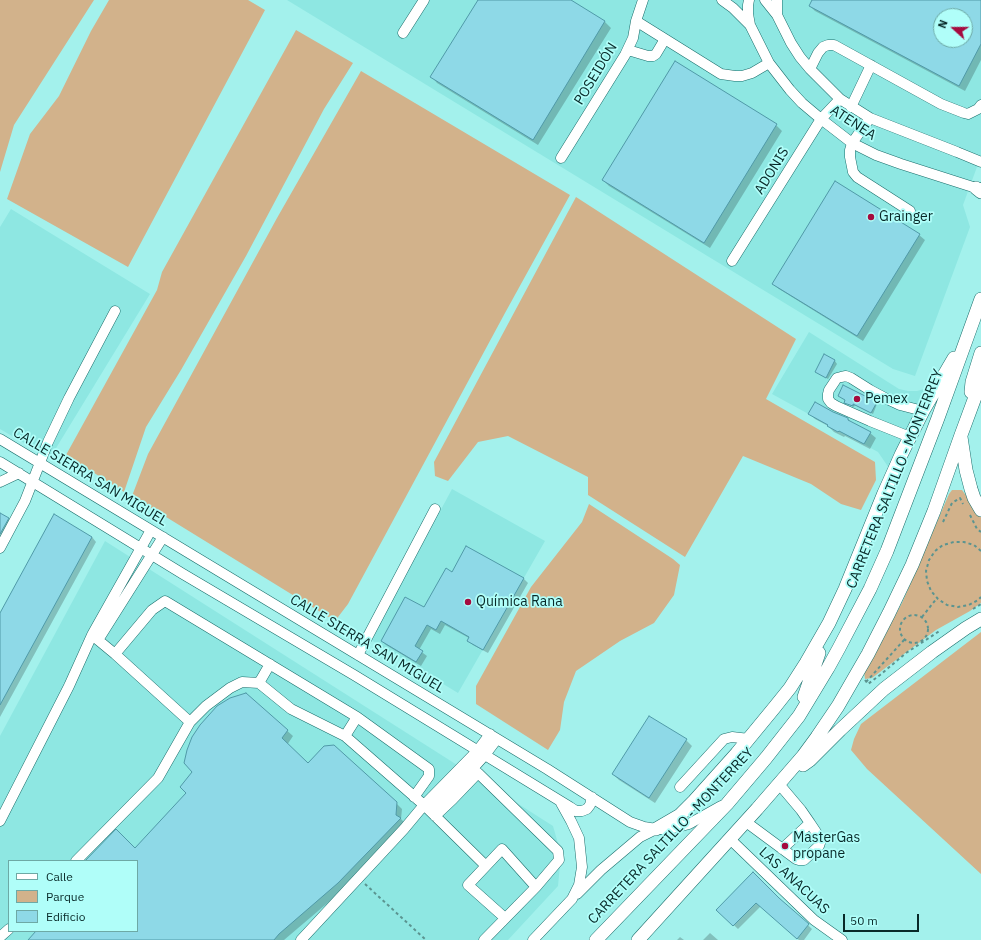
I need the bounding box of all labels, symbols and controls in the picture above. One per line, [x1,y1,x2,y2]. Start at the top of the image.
north arrow [933,8,973,48]
text: N [935,18,951,30]
street label: POSEIDÓN [571,40,621,108]
street label: ATENEA [827,102,879,144]
street label: ADONIS [751,145,793,197]
place label: Grainger [879,209,933,225]
marker: Grainger [866,212,876,222]
street label: CARRETERA SALTILLO - MONTERREY [843,367,947,591]
place label: Pemex [865,391,908,407]
marker: Pemex [852,394,862,404]
street label: CALLE SIERRA SAN MIGUEL [10,424,170,530]
street label: CALLE SIERRA SAN MIGUEL [287,591,447,697]
place label: Química Rana [476,594,563,610]
marker: Química Rana [463,597,473,607]
street label: CARRETERA SALTILLO - MONTERREY [585,744,757,928]
place label: MasterGas propane [793,830,860,862]
marker: MasterGas propane [780,841,790,851]
street label: LAS ANACUAS [755,844,833,918]
legend [8,860,138,932]
text: Calle [46,869,73,884]
text: Parque [46,889,84,904]
scale bar [845,906,921,932]
text: Edificio [46,909,85,924]
text: 50 m [850,913,878,928]

